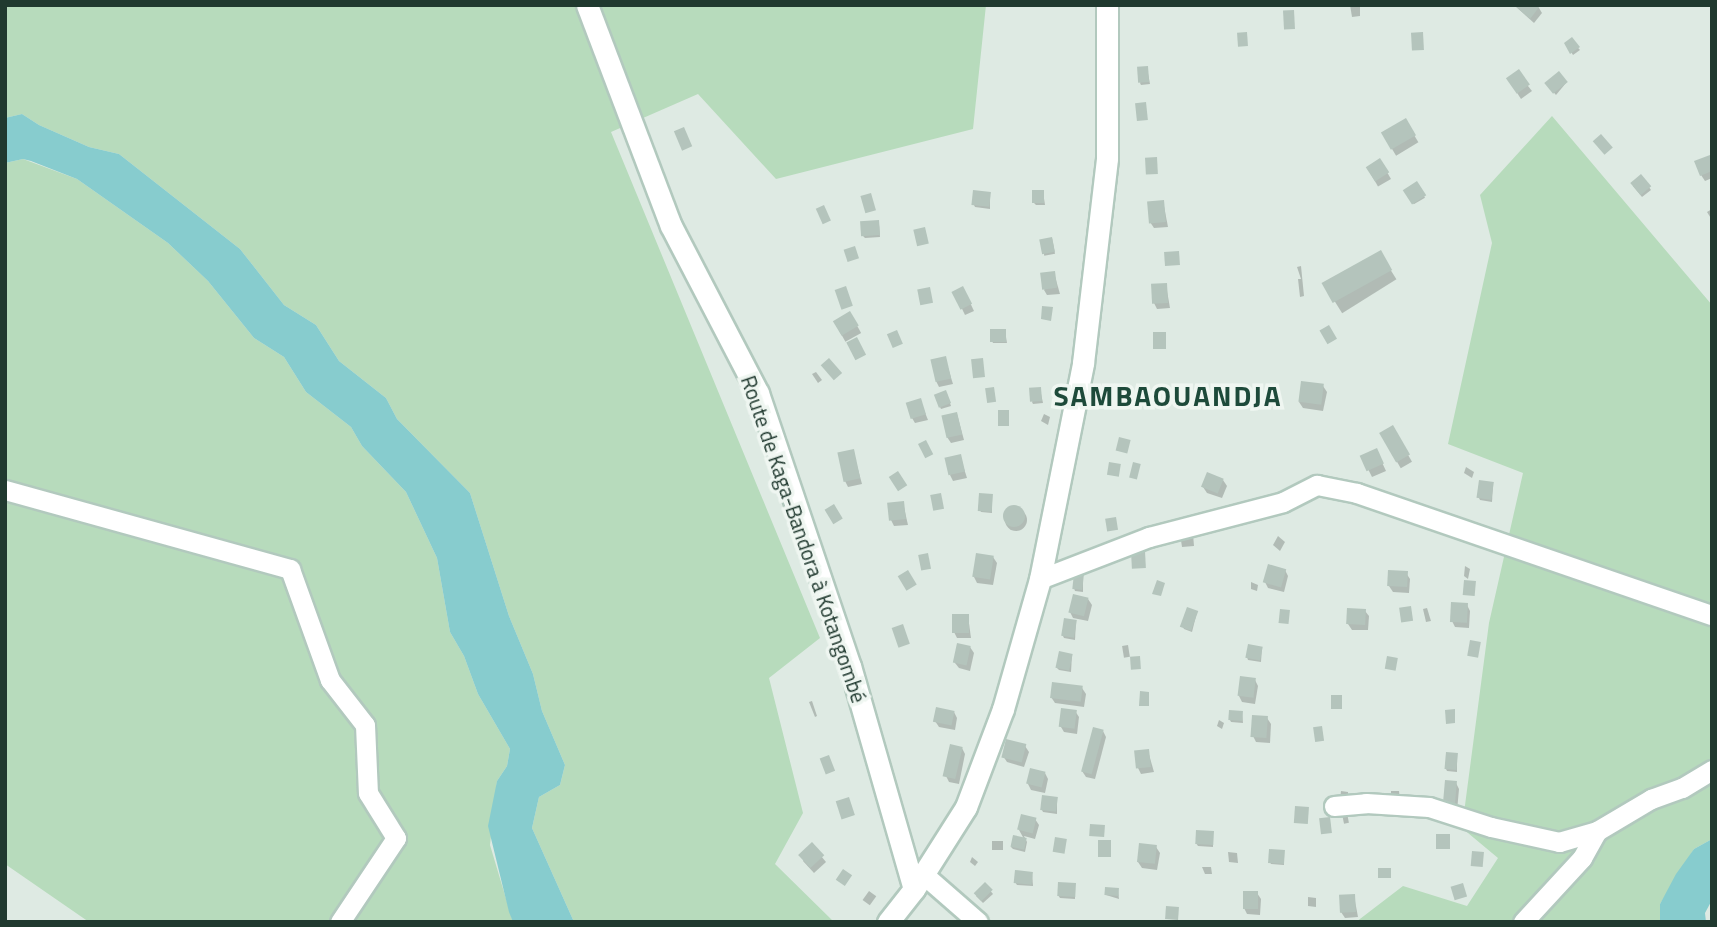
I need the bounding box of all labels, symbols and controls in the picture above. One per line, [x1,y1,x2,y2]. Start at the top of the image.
street label: Route de Kaga-Bandora à Kotangombé [736,372,872,706]
district label: SAMBAOUANDJA [1055,379,1281,413]

